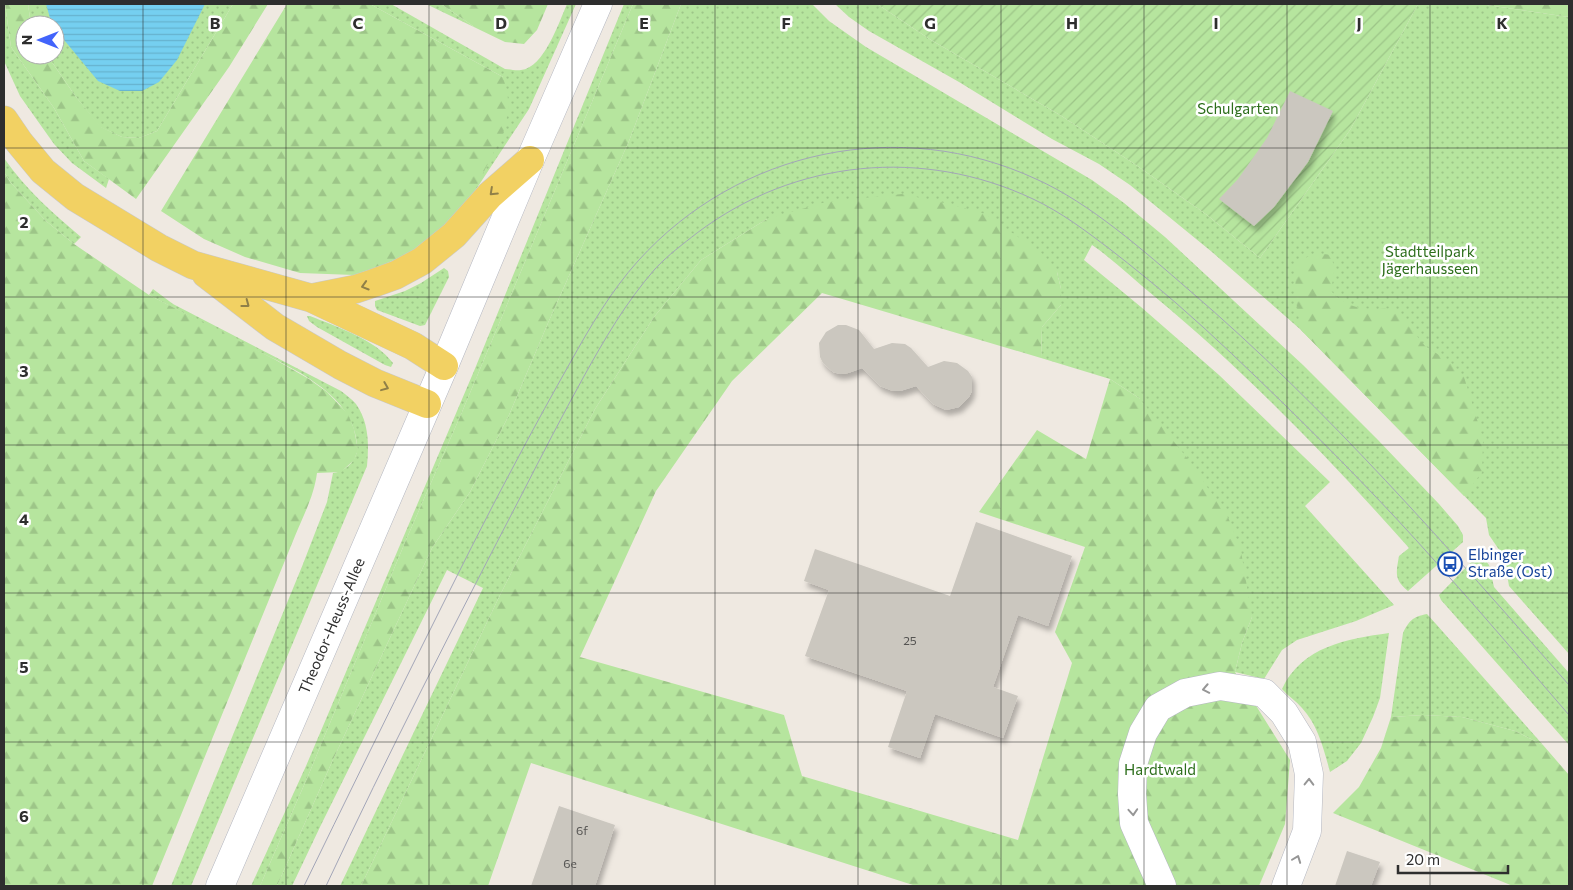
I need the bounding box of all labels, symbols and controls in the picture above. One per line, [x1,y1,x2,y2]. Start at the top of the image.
text: B [210,13,221,32]
text: C [353,13,364,32]
text: D [495,13,507,32]
text: E [639,13,649,32]
text: F [781,13,791,32]
text: G [924,13,936,32]
text: H [1066,13,1078,32]
text: I [1213,13,1219,32]
text: J [1356,13,1362,32]
text: K [1496,13,1508,32]
north arrow [15,15,65,65]
text: N [18,35,35,45]
park label: Schulgarten [1197,99,1279,117]
one-way arrow [490,186,499,195]
text: 2 [19,212,29,231]
park label: Stadtteilpark Jägerhausseen [1382,242,1478,277]
one-way arrow [361,281,369,291]
one-way arrow [240,299,249,307]
text: 3 [19,361,29,380]
one-way arrow [380,381,389,392]
text: 4 [19,509,29,528]
place label: Elbinger Straße (Ost) [1468,545,1553,580]
bus stop icon: Elbinger Straße (Ost) [1437,551,1463,577]
street label: Theodor-Heuss-Allee [294,555,368,696]
house number: 25 [903,633,917,647]
text: 5 [19,657,29,676]
one-way arrow [1202,683,1211,694]
park label: Hardtwald [1124,760,1196,778]
one-way arrow [1304,778,1314,786]
text: 6 [19,806,29,825]
one-way arrow [1128,809,1139,817]
house number: 6f [576,823,588,837]
scale bar [1398,842,1508,874]
text: 20 m [1406,850,1440,868]
one-way arrow [1291,855,1301,864]
house number: 6e [563,856,577,870]

